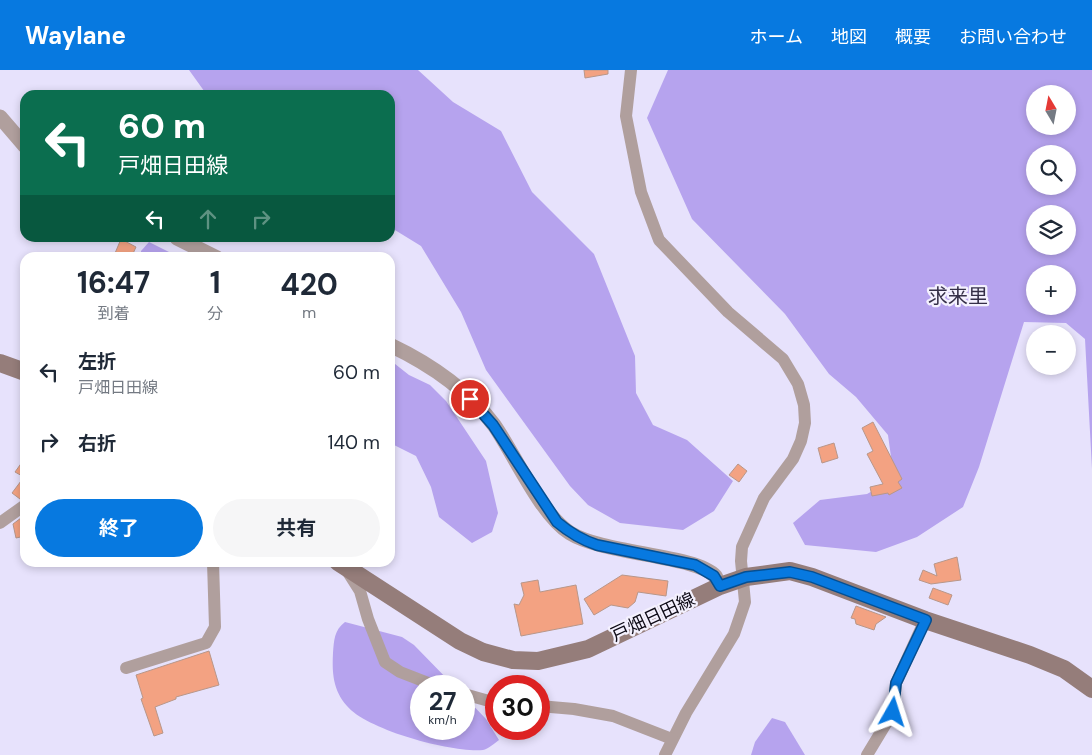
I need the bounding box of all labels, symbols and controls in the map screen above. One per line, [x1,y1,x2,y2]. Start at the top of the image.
text: Waylane [25,20,126,51]
text: ホーム [750,25,803,49]
text: 地図 [831,25,867,49]
text: 概要 [895,25,931,49]
text: お問い合わせ [959,25,1067,49]
north arrow [1026,85,1076,135]
map controls [1026,85,1076,375]
text: 60 m [118,103,206,149]
icon: left [35,110,100,175]
button: search [1026,145,1076,195]
text: 戸畑日田線 [118,151,228,180]
icon: left [141,205,169,233]
icon: ahead [194,205,222,233]
icon: right [247,205,275,233]
button: layers [1026,205,1076,255]
text: 16:47 [77,263,150,302]
text: 1 [210,263,221,302]
text: 420 [280,265,338,304]
button: + [1026,265,1076,315]
district label: 求来里 [928,283,988,309]
text: m [302,302,316,323]
text: 到着 [98,303,130,324]
text: 分 [207,303,223,324]
button: − [1026,325,1076,375]
text: 左折 [78,349,116,374]
icon: left [35,358,63,386]
text: 60 m [333,360,380,385]
text: 戸畑日田線 [78,377,158,398]
pin [449,378,491,420]
icon: arrive [456,385,484,413]
icon: right [35,428,63,456]
text: 140 m [328,430,380,455]
text: 右折 [78,431,116,456]
button: 終了 [35,499,203,557]
button: 共有 [213,499,380,557]
street label: 戸畑日田線 [607,587,699,647]
speed limit sign: 30 [485,675,550,740]
text: 27 [429,685,456,718]
position arrow [866,685,918,737]
text: km/h [428,712,457,728]

